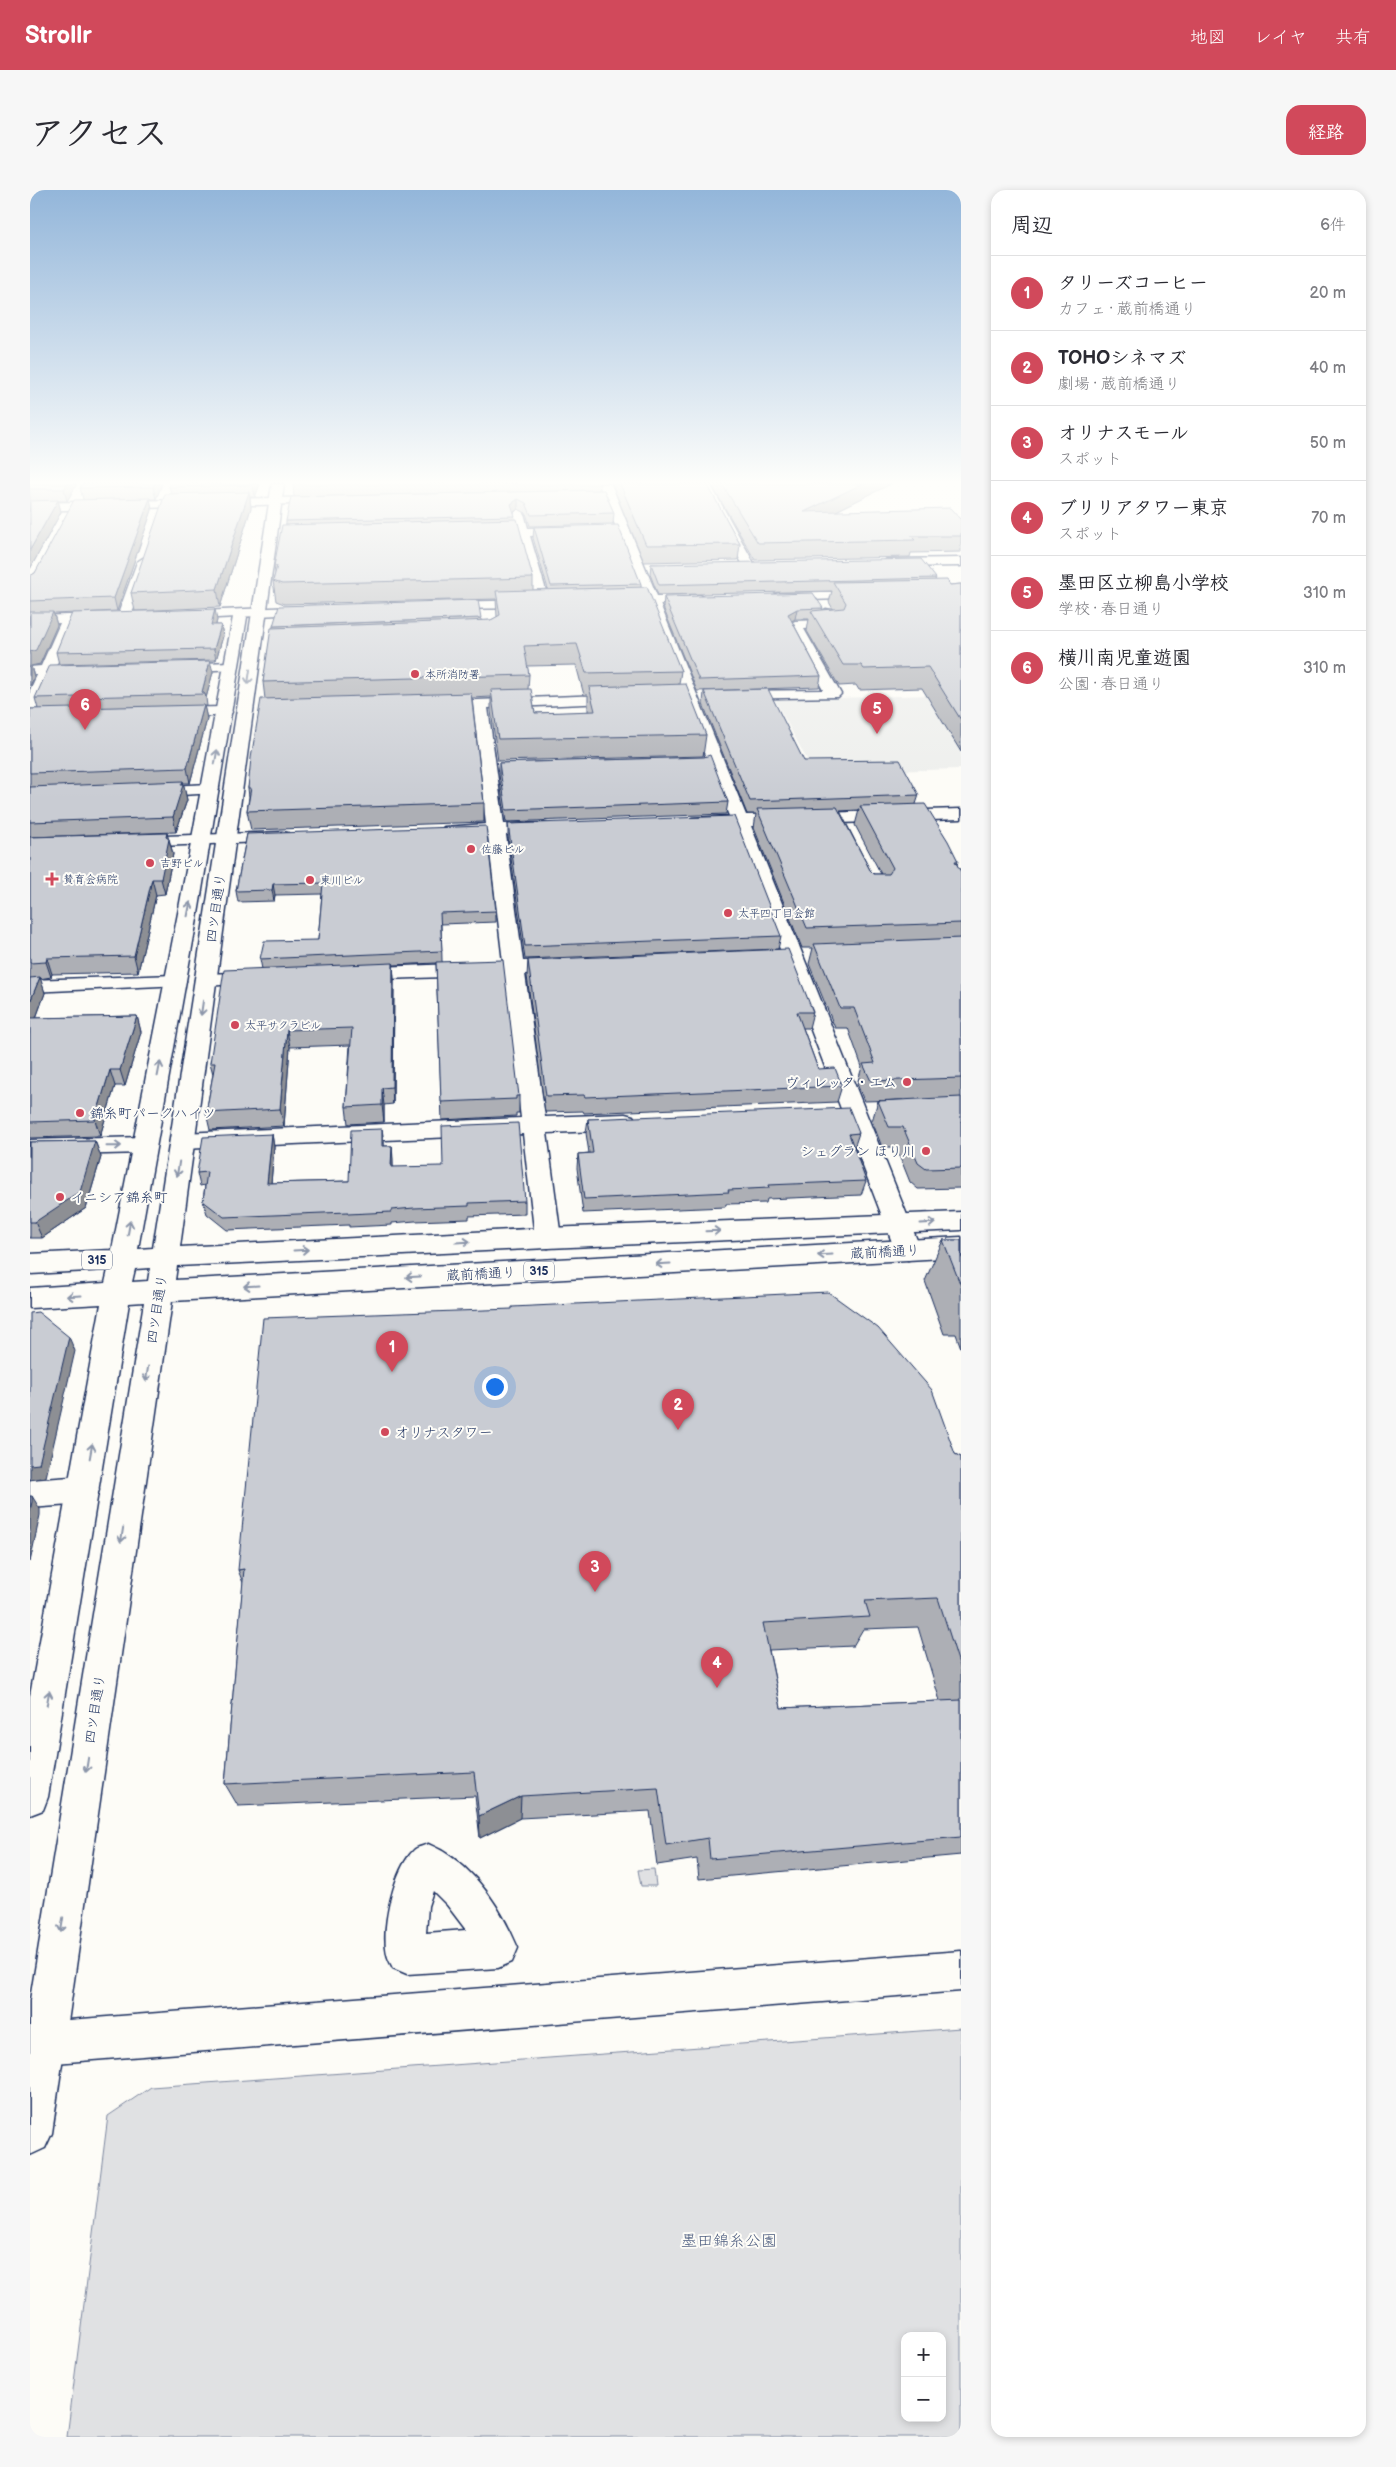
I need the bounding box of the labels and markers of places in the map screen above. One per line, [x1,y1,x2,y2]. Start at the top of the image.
marker: 本所消防署 [409,668,421,680]
place label: 本所消防署 [425,668,480,681]
pin: 6 [69,689,101,730]
pin: 5 [861,693,893,734]
marker: 佐藤ビル [465,843,477,855]
place label: 佐藤ビル [481,843,525,856]
marker: 吉野ビル [144,857,156,869]
place label: 吉野ビル [160,857,204,870]
marker: 賛育会病院 [45,872,59,886]
place label: 賛育会病院 [63,873,118,886]
marker: 東川ビル [304,874,316,886]
place label: 東川ビル [320,874,364,887]
marker: 太平四丁目会館 [722,907,734,919]
place label: 太平四丁目会館 [738,907,815,920]
marker: 太平サクラビル [229,1019,241,1031]
place label: 太平サクラビル [245,1019,321,1032]
place label: ヴィレッタ・エム [785,1074,897,1091]
marker: ヴィレッタ・エム [901,1076,913,1088]
place label: 錦糸町パークハイツ [90,1105,216,1122]
marker: 錦糸町パークハイツ [74,1107,86,1119]
place label: シェグラン ほり川 [800,1143,916,1160]
marker: シェグラン ほり川 [920,1145,932,1157]
place label: イニシア錦糸町 [70,1189,168,1206]
marker: イニシア錦糸町 [54,1191,66,1203]
pin: 1 [376,1331,408,1372]
pin: 2 [662,1389,694,1430]
place label: オリナスタワー [395,1424,493,1441]
marker: オリナスタワー [379,1426,391,1438]
pin: 3 [579,1551,611,1592]
pin: 4 [701,1647,733,1688]

